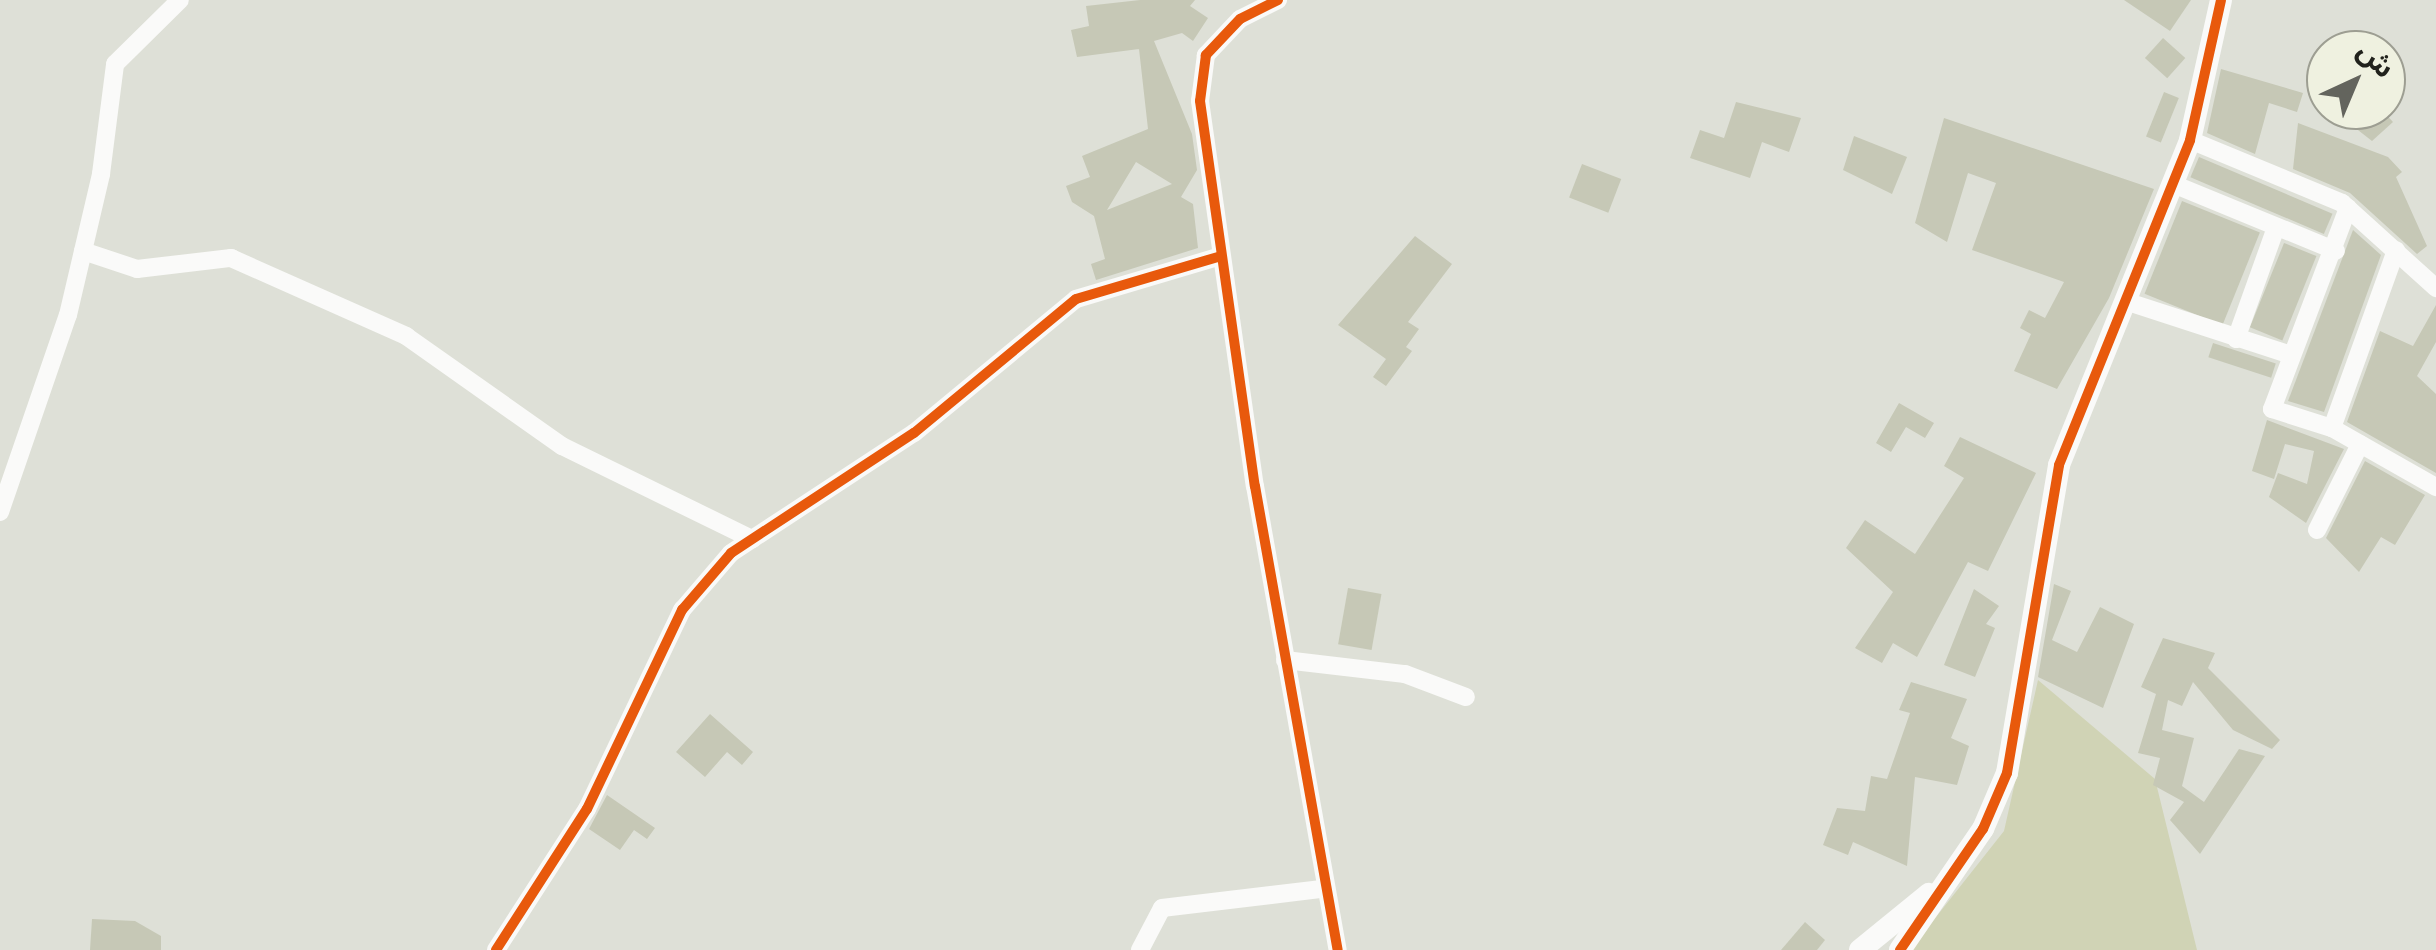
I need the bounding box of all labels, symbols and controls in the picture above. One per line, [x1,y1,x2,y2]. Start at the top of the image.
north arrow [2306,30,2406,130]
text: ش [2348,33,2402,87]

